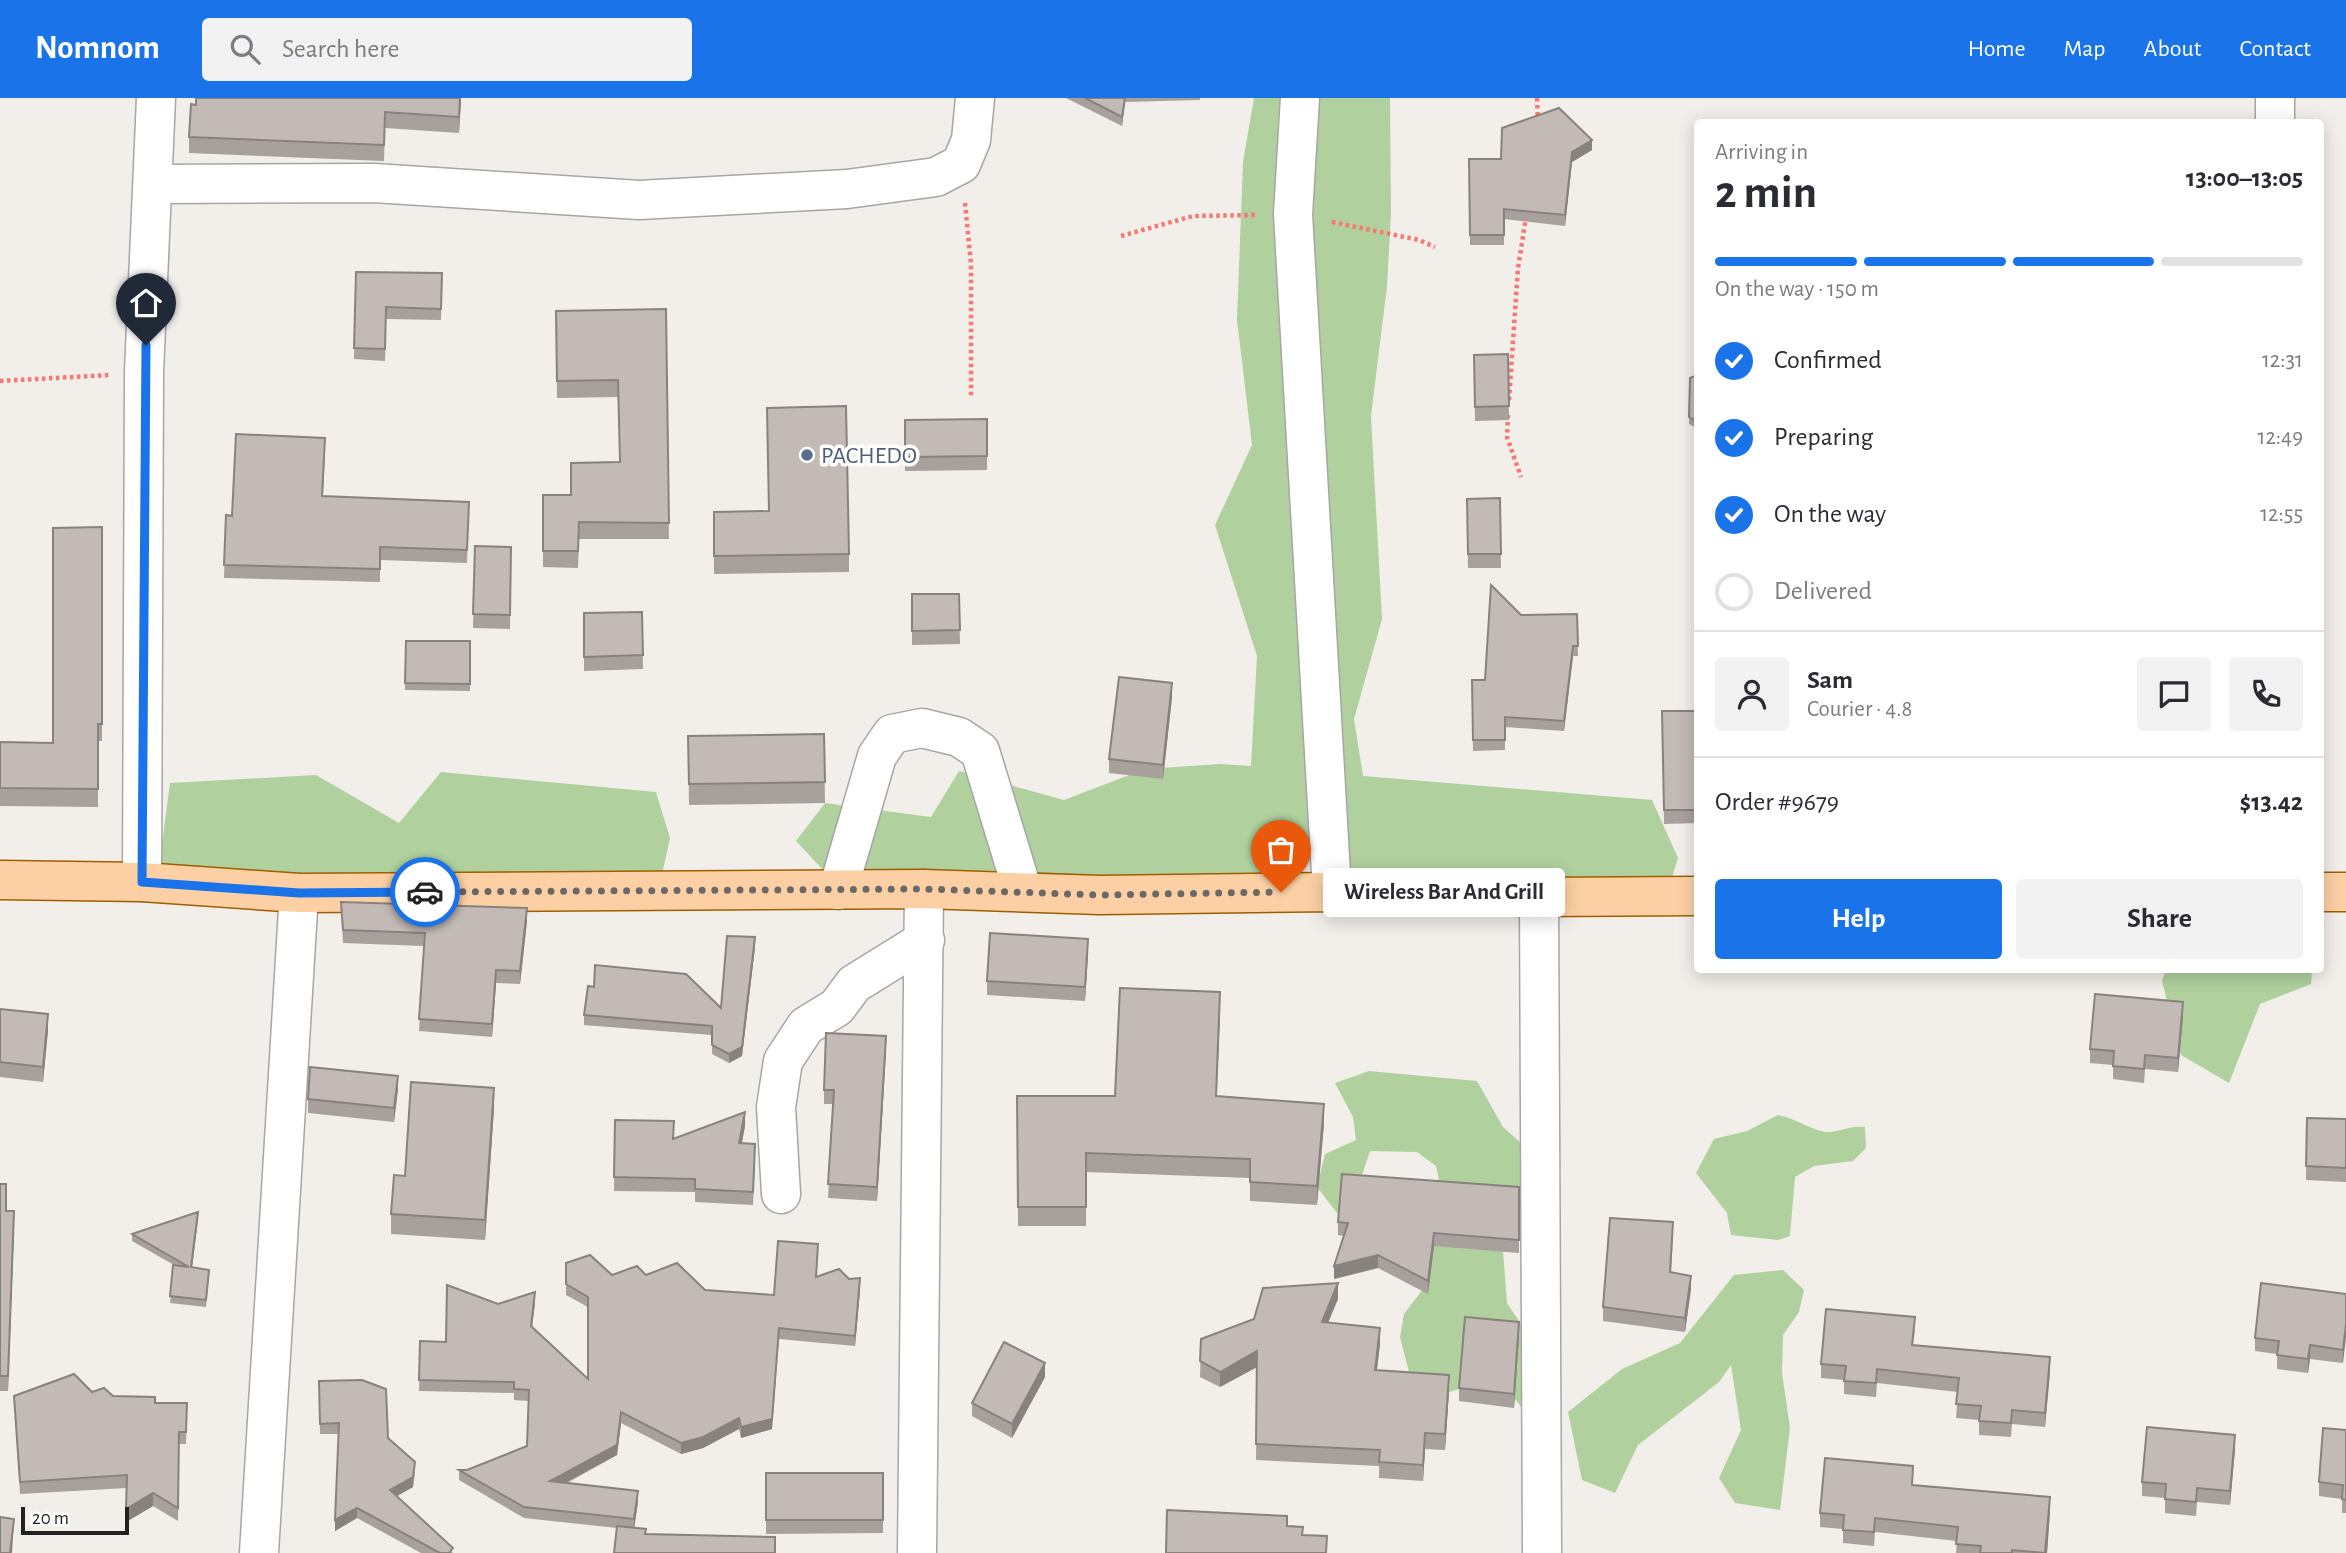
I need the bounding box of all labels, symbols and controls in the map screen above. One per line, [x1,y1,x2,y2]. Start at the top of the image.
search box [202,18,692,81]
icon: search [226,30,264,68]
text: Nomnom [35,32,160,65]
text: Search here [282,36,400,62]
text: Home [1968,37,2026,61]
text: Map [2064,37,2106,61]
text: About [2144,37,2201,61]
text: Contact [2239,37,2311,61]
text: Arriving in [1715,141,1808,164]
text: 13:00–13:05 [2186,165,2303,191]
text: 2 min [1715,170,1817,216]
pin [116,273,176,345]
text: On the way · 150 m [1715,278,1879,301]
icon: home [127,284,165,322]
icon: check [1715,342,1753,380]
text: Confirmed [1774,347,1882,373]
text: 12:31 [2262,349,2303,372]
icon: check [1715,419,1753,457]
text: Preparing [1774,424,1873,450]
text: 12:49 [2257,426,2303,449]
place label: PACHEDO [821,444,917,468]
marker: PACHEDO [799,447,815,463]
icon: check [1715,496,1753,534]
text: On the way [1774,501,1886,527]
text: 12:55 [2260,503,2303,526]
text: Delivered [1774,578,1872,604]
button: person [1715,657,1789,731]
button: chat [2137,657,2211,731]
button: phone [2229,657,2303,731]
text: Sam [1807,667,1853,693]
text: Courier · 4.8 [1807,698,1912,721]
text: Order #9679 [1715,789,1839,815]
text: $13.42 [2239,789,2303,815]
pin [1251,820,1311,892]
icon: bag [1262,831,1300,869]
courier [390,857,460,927]
callout: Wireless Bar And Grill [1323,868,1564,916]
icon: car [406,873,444,911]
button: Help [1715,879,2002,959]
button: Share [2016,879,2303,959]
text: Wireless Bar And Grill [1344,881,1544,904]
scale bar [21,1504,130,1536]
text: 20 m [32,1509,69,1528]

